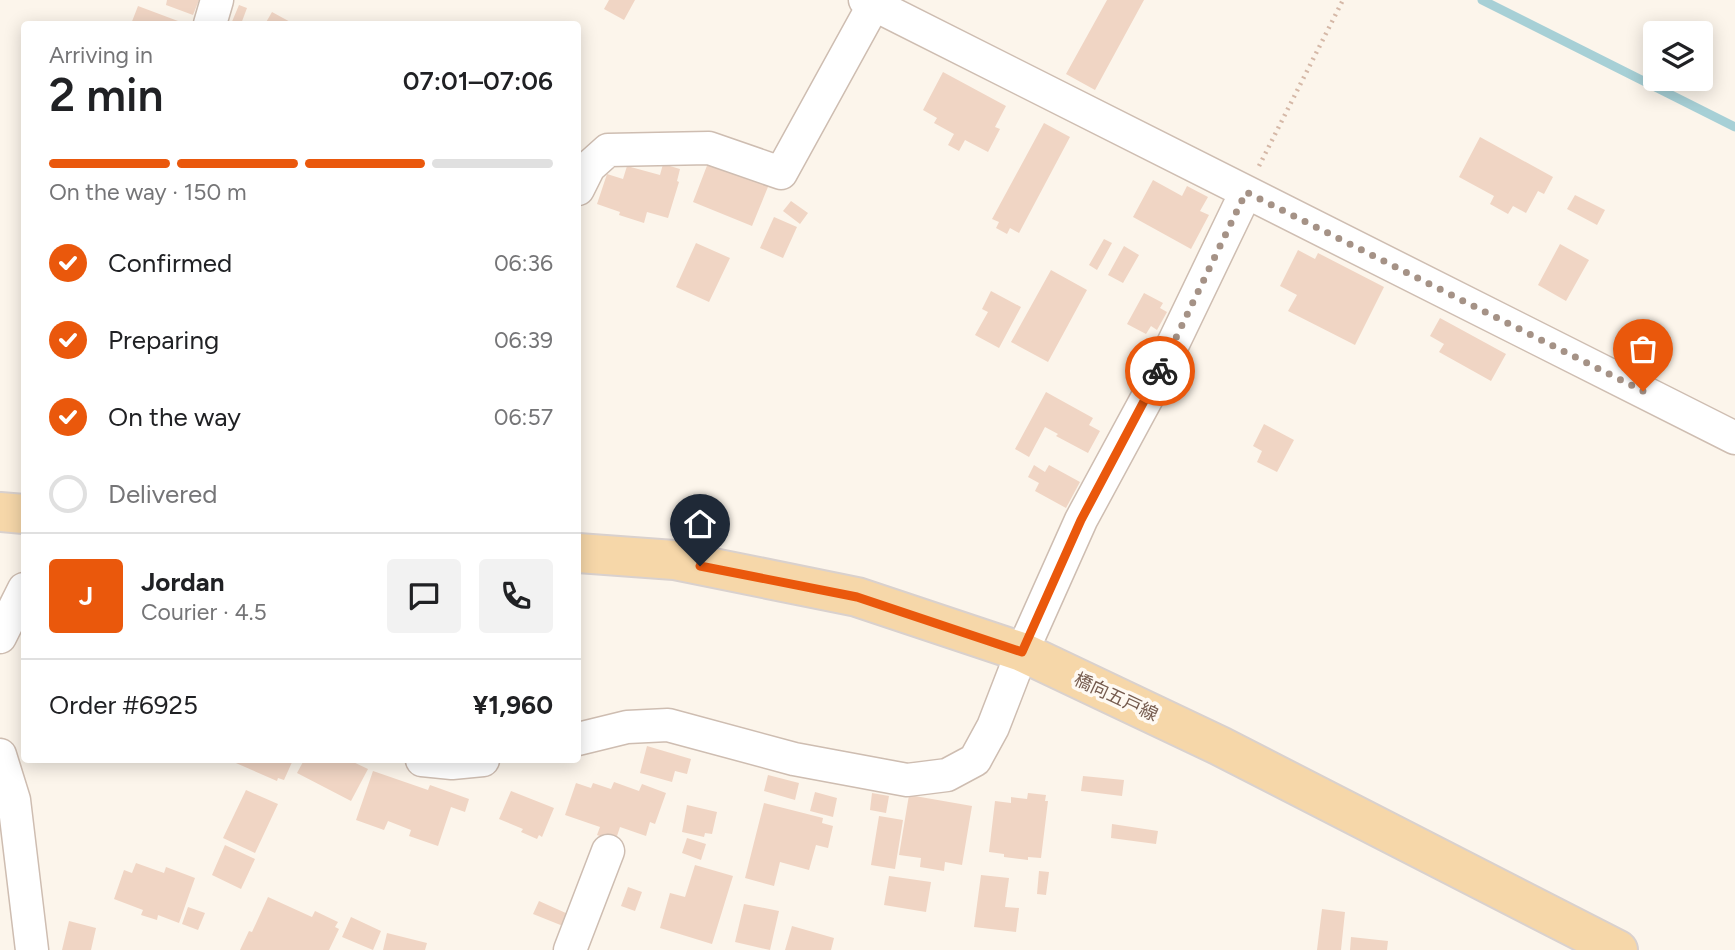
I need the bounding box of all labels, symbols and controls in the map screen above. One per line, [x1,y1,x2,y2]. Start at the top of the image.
map controls [1643,21,1713,91]
button: layers [1643,21,1713,91]
text: Arriving in [49,41,153,69]
text: 07:01–07:06 [403,65,553,97]
text: 2 min [49,67,164,123]
text: On the way · 150 m [49,178,246,206]
icon: check [49,244,87,282]
text: Confirmed [108,247,232,279]
text: 06:36 [494,249,553,277]
pin [1613,319,1673,391]
icon: check [49,321,87,359]
text: Preparing [108,324,219,356]
text: 06:39 [494,326,553,354]
icon: bag [1624,330,1662,368]
courier [1125,336,1195,406]
icon: bike [1141,352,1179,390]
icon: check [49,398,87,436]
text: On the way [108,401,241,433]
text: 06:57 [494,403,553,431]
text: Delivered [108,478,217,510]
pin [670,494,730,566]
icon: home [681,505,719,543]
button: chat [387,559,461,633]
button: phone [479,559,553,633]
text: Jordan [141,566,224,598]
text: J [79,580,93,612]
text: Courier · 4.5 [141,598,267,626]
street label: 橋向五戸線 [1071,668,1161,726]
text: Order #6925 [49,689,198,721]
text: ¥1,960 [473,689,553,721]

